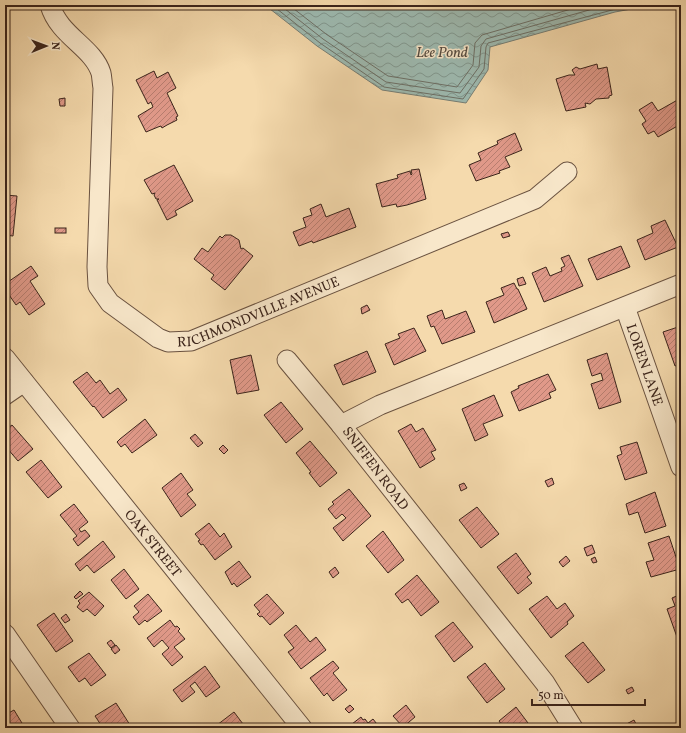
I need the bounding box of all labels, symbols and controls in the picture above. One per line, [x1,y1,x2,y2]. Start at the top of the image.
north arrow [26,26,66,66]
text: N [47,42,62,50]
water label: Lee Pond [416,43,468,64]
street label: RICHMONDVILLE AVENUE [177,273,343,353]
street label: LOREN LANE [621,321,667,409]
street label: SNIFFEN ROAD [337,423,412,515]
street label: OAK STREET [119,506,185,581]
scale bar [532,681,645,707]
text: 50 m [538,688,564,704]

